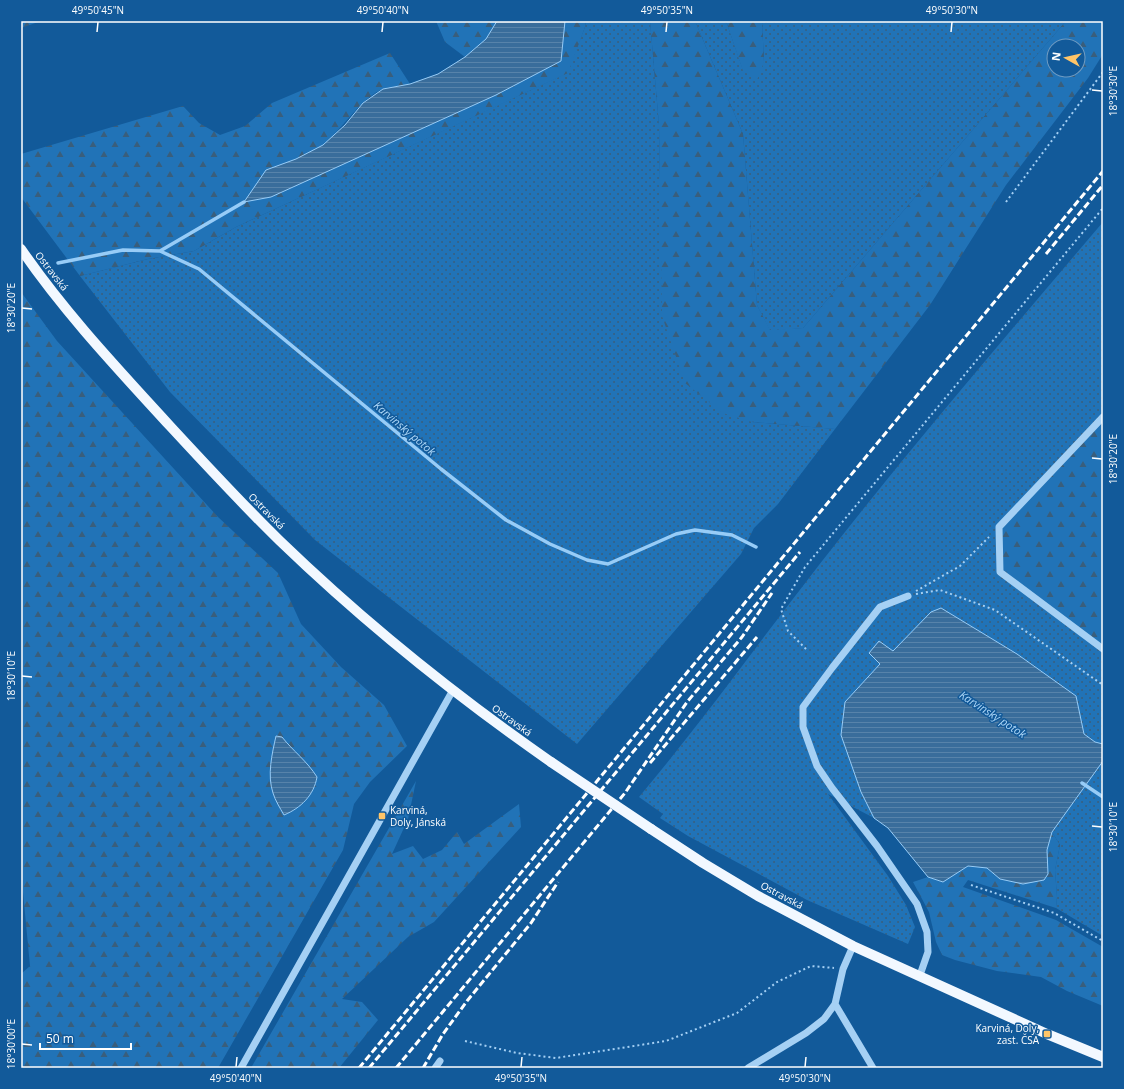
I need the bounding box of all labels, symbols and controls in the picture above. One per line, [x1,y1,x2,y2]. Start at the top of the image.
text: 49°50'45"N [72,3,124,17]
text: 49°50'40"N [357,3,409,17]
text: 49°50'35"N [641,3,693,17]
text: 49°50'30"N [926,3,978,17]
north arrow [1046,38,1086,78]
text: N [1048,51,1064,62]
text: 18°30'30"E [1106,66,1120,116]
street label: Ostravská [32,248,72,294]
text: 18°30'20"E [4,283,18,333]
water label: Karvinský potok [371,398,440,459]
text: 18°30'20"E [1106,434,1120,484]
street label: Ostravská [246,490,288,532]
text: 18°30'10"E [4,651,18,701]
water label: Karvinský potok [957,687,1030,742]
street label: Ostravská [489,701,535,739]
text: 18°30'10"E [1106,802,1120,852]
place label: Karviná, Doly, Jánská [390,803,446,829]
marker: Karviná, Doly, Jánská [377,811,387,821]
street label: Ostravská [758,878,806,912]
text: 18°30'00"E [4,1019,18,1069]
place label: Karviná, Doly, zast. ČSA [975,1021,1040,1047]
scale bar [40,1025,131,1051]
marker: Karviná, Doly, zast. ČSA [1042,1029,1052,1039]
text: 50 m [46,1030,74,1047]
text: 49°50'40"N [210,1071,262,1085]
text: 49°50'35"N [495,1071,547,1085]
text: 49°50'30"N [779,1071,831,1085]

